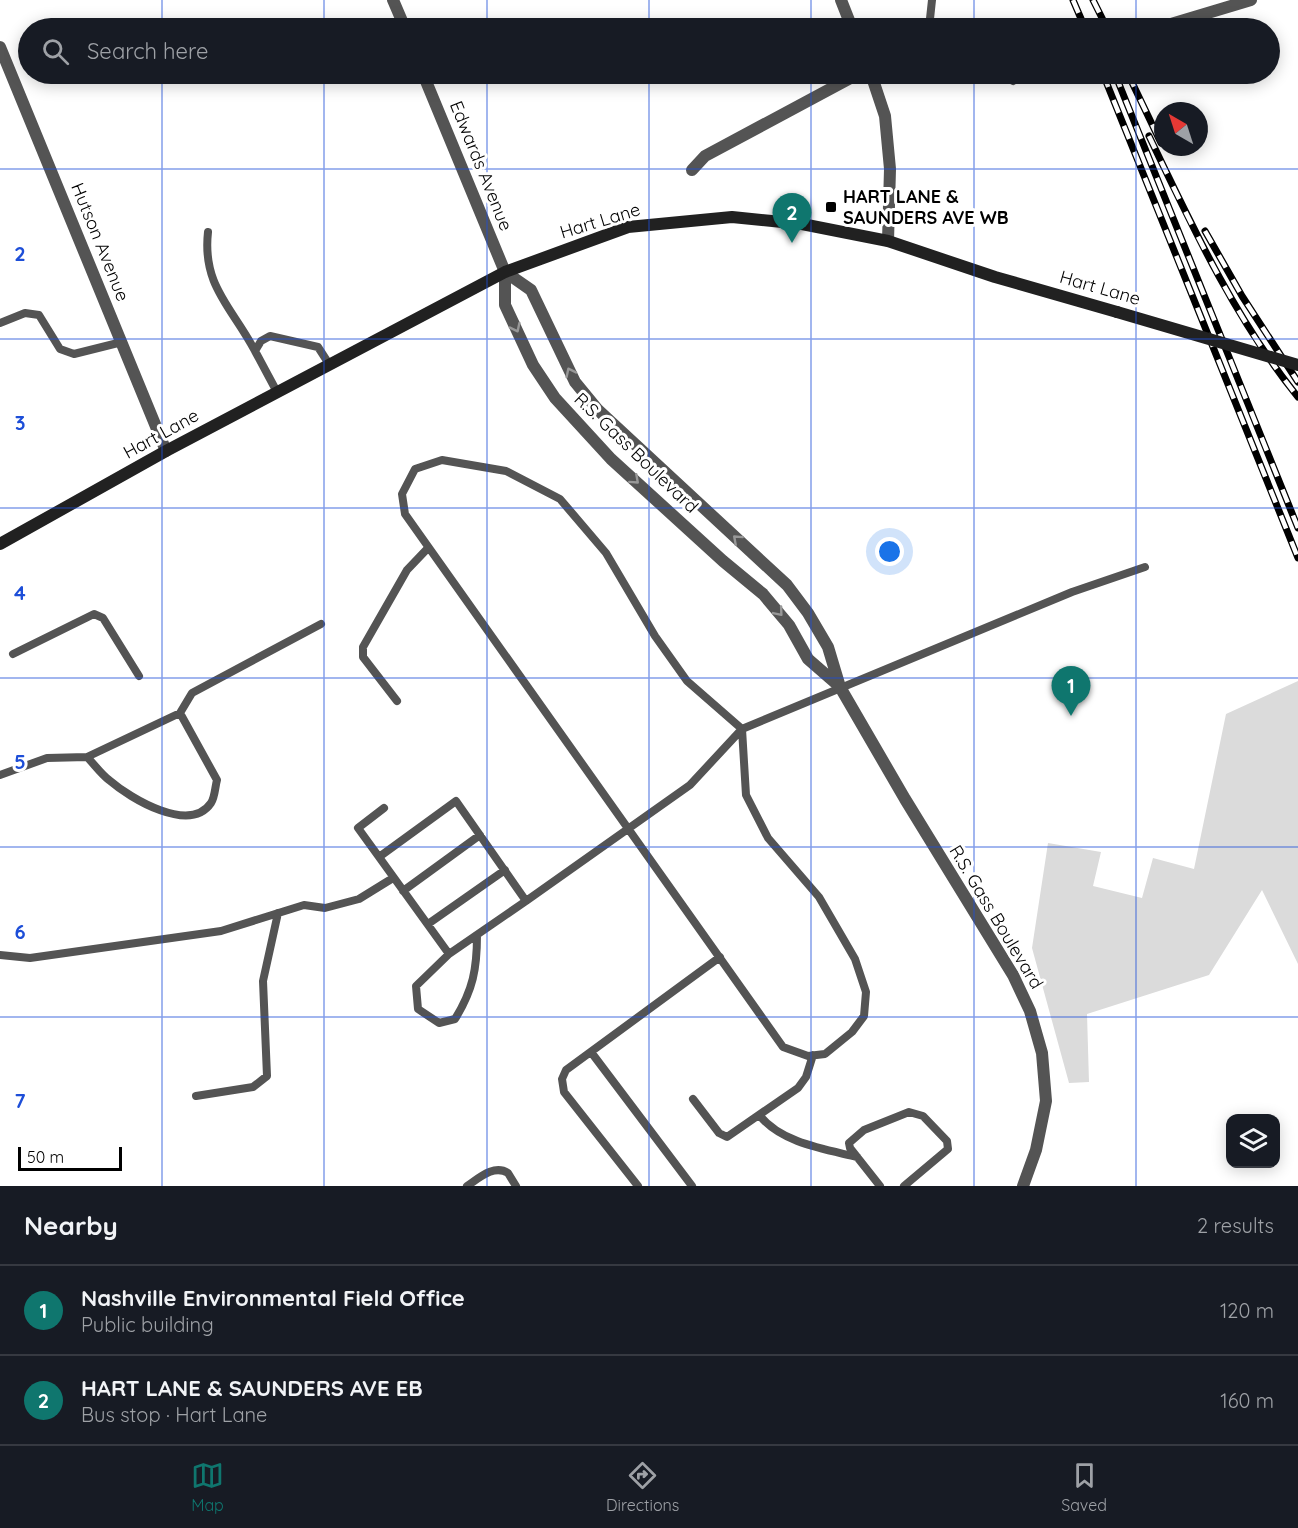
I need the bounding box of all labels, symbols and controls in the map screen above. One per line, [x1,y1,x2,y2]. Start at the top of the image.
search box [18,18,1280,84]
icon: search [39,35,72,68]
text: Search here [87,37,208,65]
street label: Edwards Avenue [445,98,518,234]
north arrow [1154,102,1208,156]
street label: Hutson Avenue [66,179,135,304]
place label: HART LANE & SAUNDERS AVE WB [843,185,1009,229]
pin: 2 [772,194,812,243]
street label: Hart Lane [557,197,643,244]
marker: HART LANE & SAUNDERS AVE WB [824,200,838,214]
text: 2 [14,241,26,266]
street label: Hart Lane [1057,265,1143,310]
one-way arrow [508,322,520,333]
one-way arrow [565,367,577,378]
street label: R.S. Gass Boulevard [569,387,703,518]
street label: Hart Lane [119,403,203,464]
text: 3 [15,410,25,435]
one-way arrow [628,473,639,484]
one-way arrow [733,535,744,546]
your location [875,537,904,566]
text: 4 [14,580,26,605]
one-way arrow [771,605,782,616]
pin: 1 [1052,666,1090,716]
text: 5 [14,749,26,774]
street label: R.S. Gass Boulevard [944,841,1048,993]
text: 6 [14,919,26,944]
text: 7 [15,1088,26,1113]
map controls [1226,1114,1280,1168]
button: layers [1226,1114,1280,1168]
scale bar [18,1144,122,1172]
text: 50 m [27,1147,64,1167]
text: Nearby [24,1209,118,1242]
text: 2 results [1197,1213,1274,1238]
text: Nashville Environmental Field Office [81,1284,465,1312]
text: 1 [40,1298,47,1323]
text: 120 m [1220,1298,1274,1323]
text: Public building [81,1312,214,1337]
text: HART LANE & SAUNDERS AVE EB [81,1374,423,1402]
text: 2 [38,1388,49,1413]
text: 160 m [1220,1388,1274,1413]
text: Bus stop · Hart Lane [81,1402,267,1427]
tab: Map [191,1459,224,1515]
tab: Directions [606,1459,679,1515]
tab: Saved [1061,1459,1107,1515]

